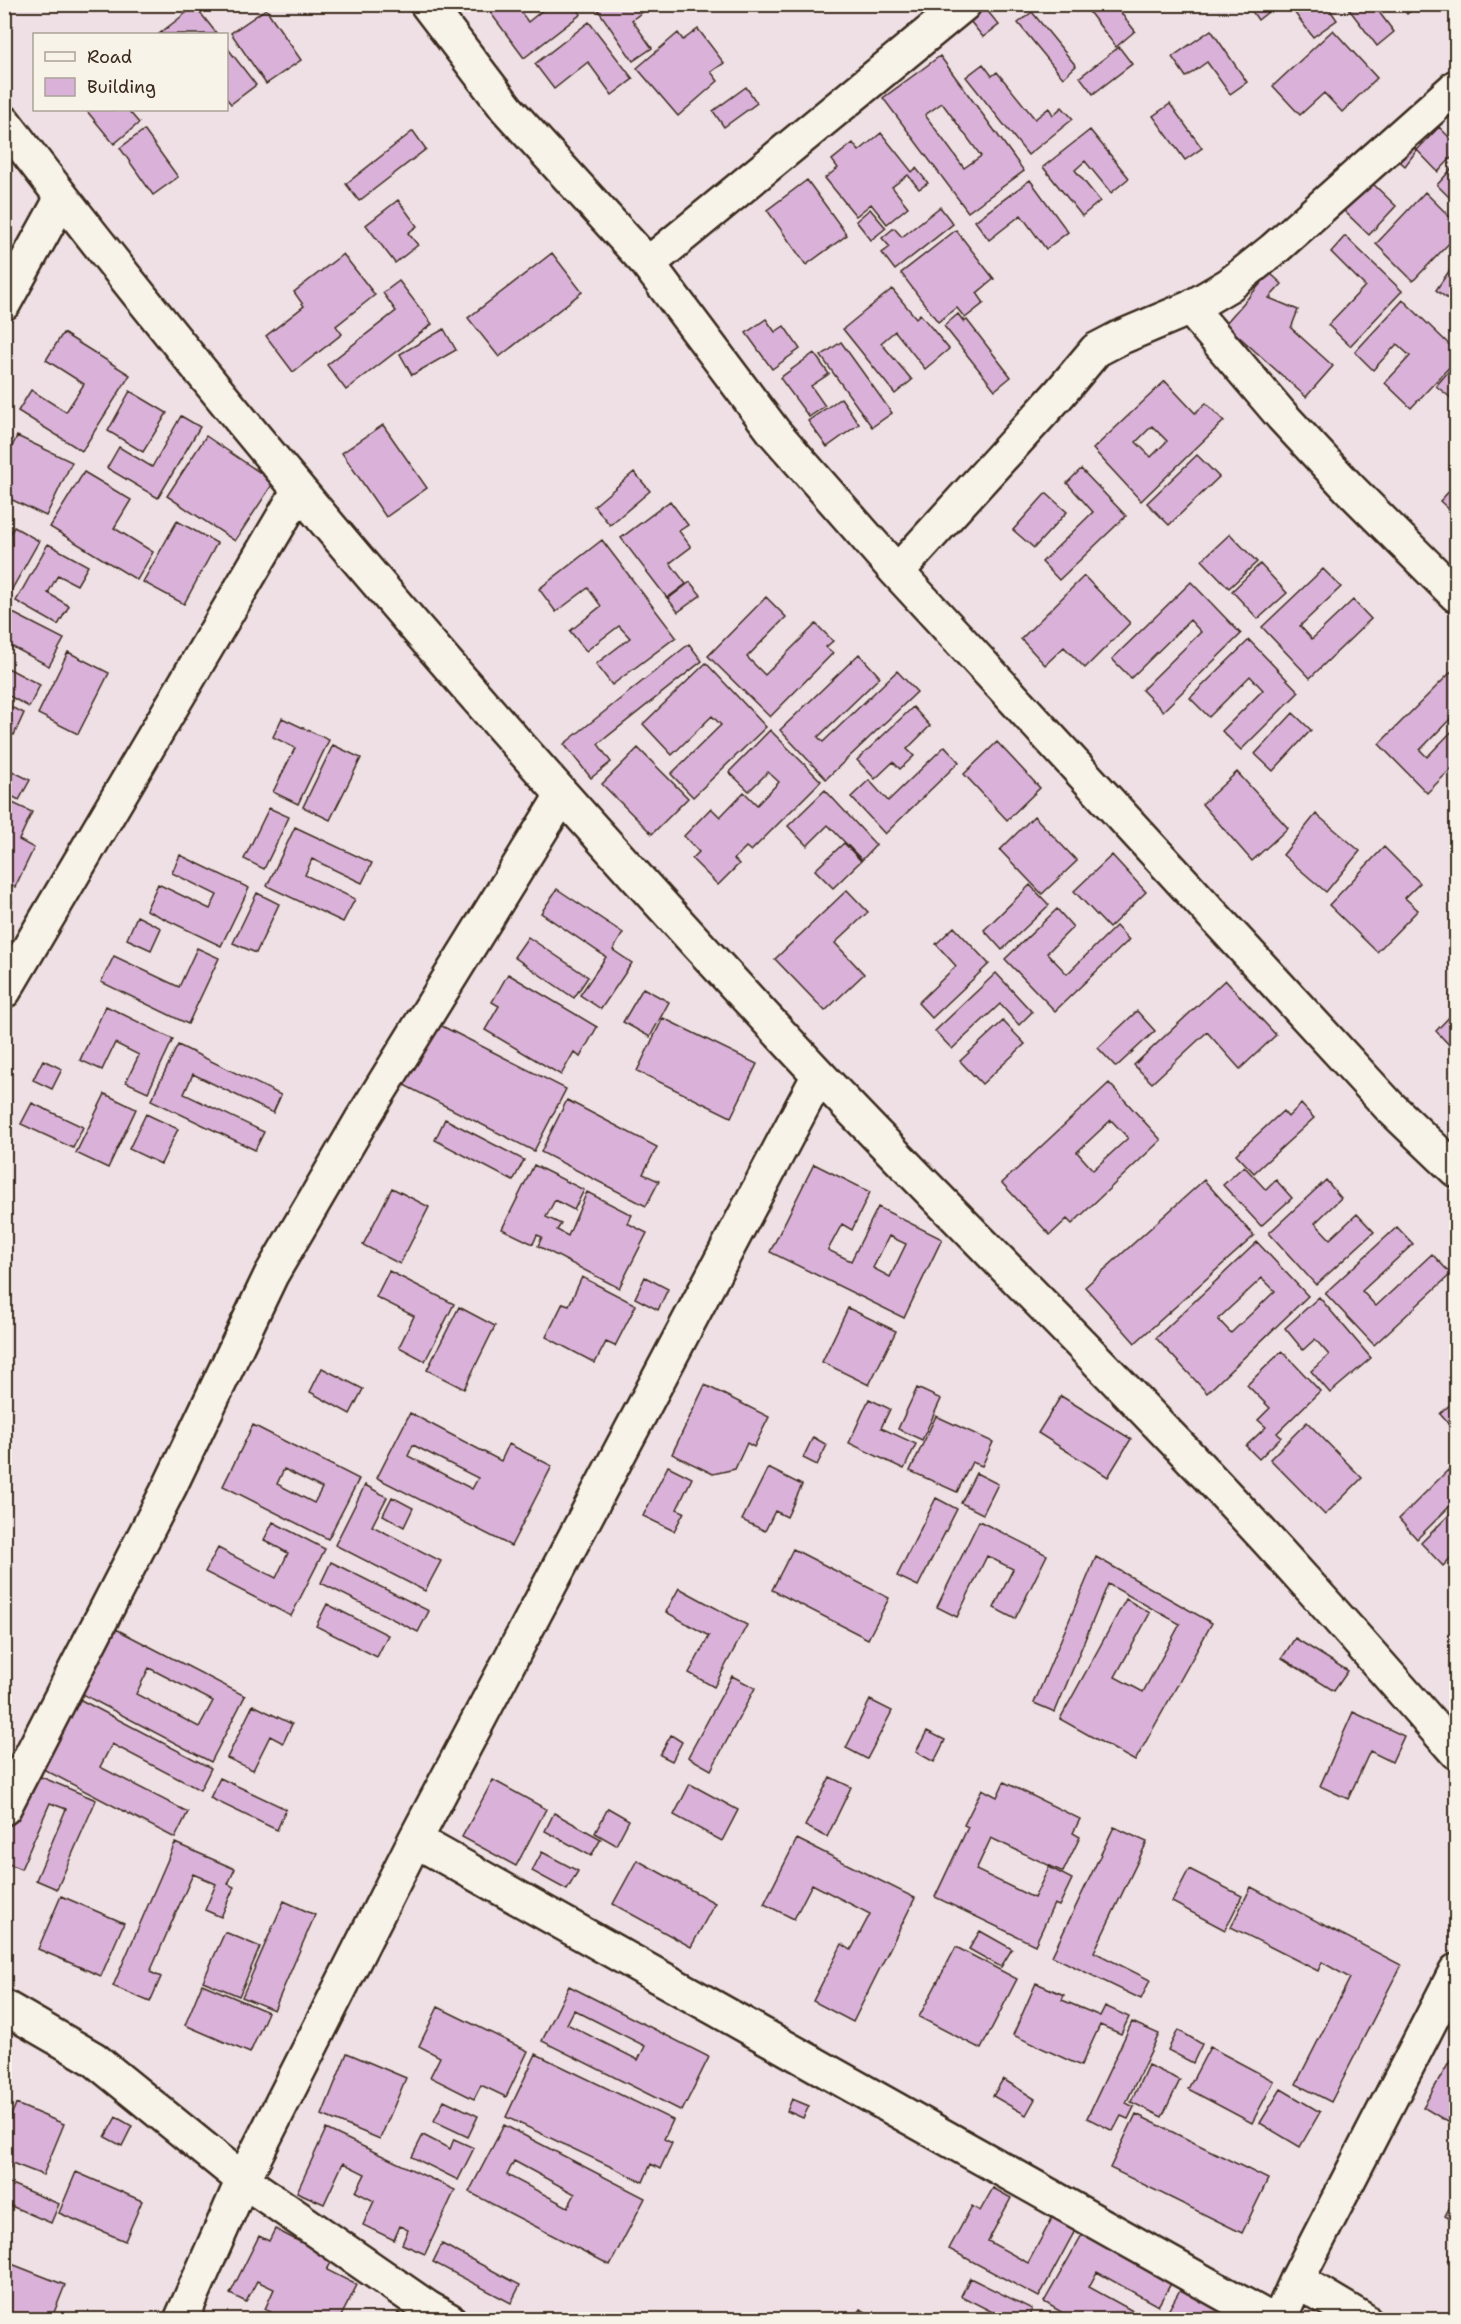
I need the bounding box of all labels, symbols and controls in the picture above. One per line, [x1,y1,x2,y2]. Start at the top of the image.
legend [33,33,228,111]
text: Road [87,45,132,69]
text: Building [87,75,156,99]

